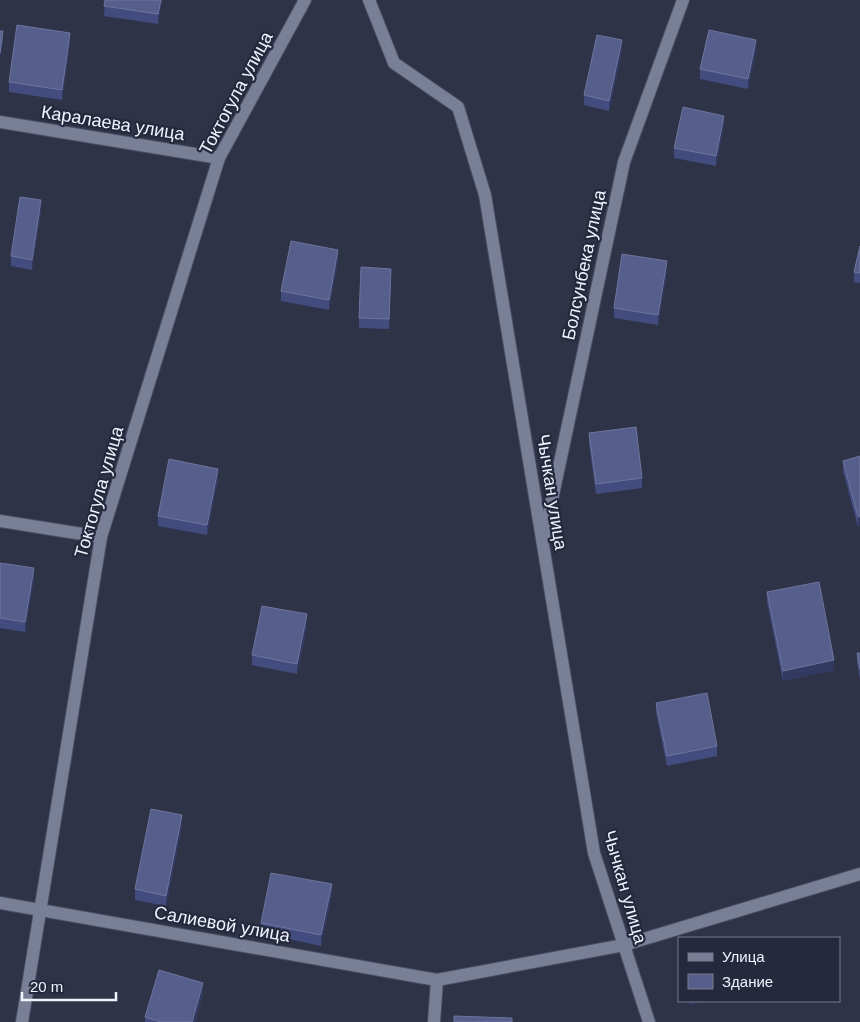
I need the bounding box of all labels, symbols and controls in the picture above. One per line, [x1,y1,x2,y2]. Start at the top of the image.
street label: Токтогула улица [195,27,277,158]
street label: Каралаева улица [40,102,187,144]
street label: Болсунбека улица [558,187,610,342]
street label: Токтогула улица [71,423,128,560]
street label: Чычкан улица [533,433,571,552]
street label: Чычкан улица [599,828,651,947]
street label: Салиевой улица [152,902,293,946]
legend [678,937,840,1002]
text: Улица [722,948,765,965]
scale bar [22,970,116,1002]
text: Здание [722,973,773,990]
text: 20 m [30,978,63,995]

